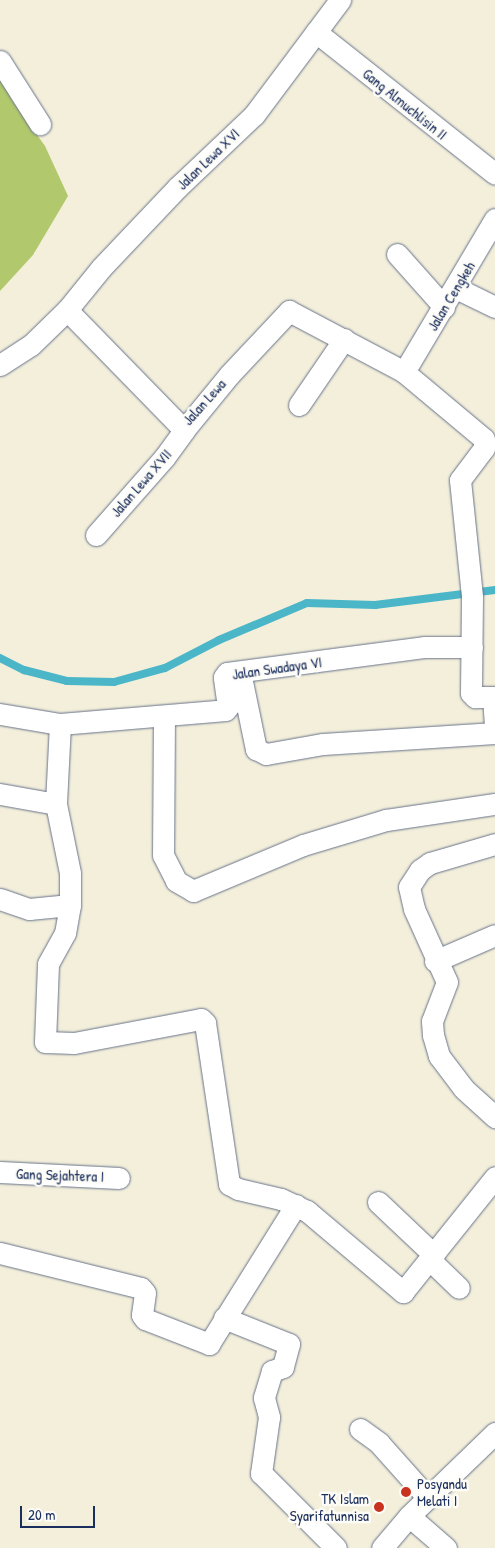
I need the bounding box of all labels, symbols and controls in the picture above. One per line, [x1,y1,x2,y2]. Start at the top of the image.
street label: Gang Almuchlisin II [359,64,451,144]
street label: Jalan Lewa XVI [173,125,243,193]
street label: Jalan Cengkeh [423,258,479,334]
street label: Jalan Lewa [179,375,229,429]
street label: Jalan Lewa XVII [107,445,175,521]
street label: Jalan Swadaya VI [231,653,323,683]
street label: Gang Sejahtera I [16,1164,104,1186]
place label: Posyandu Melati I [417,1474,467,1509]
marker: Posyandu Melati I [399,1485,413,1499]
place label: TK Islam Syarifatunnisa [290,1489,369,1524]
scale bar [22,1496,98,1528]
marker: TK Islam Syarifatunnisa [373,1501,385,1513]
text: 20 m [28,1504,55,1525]

